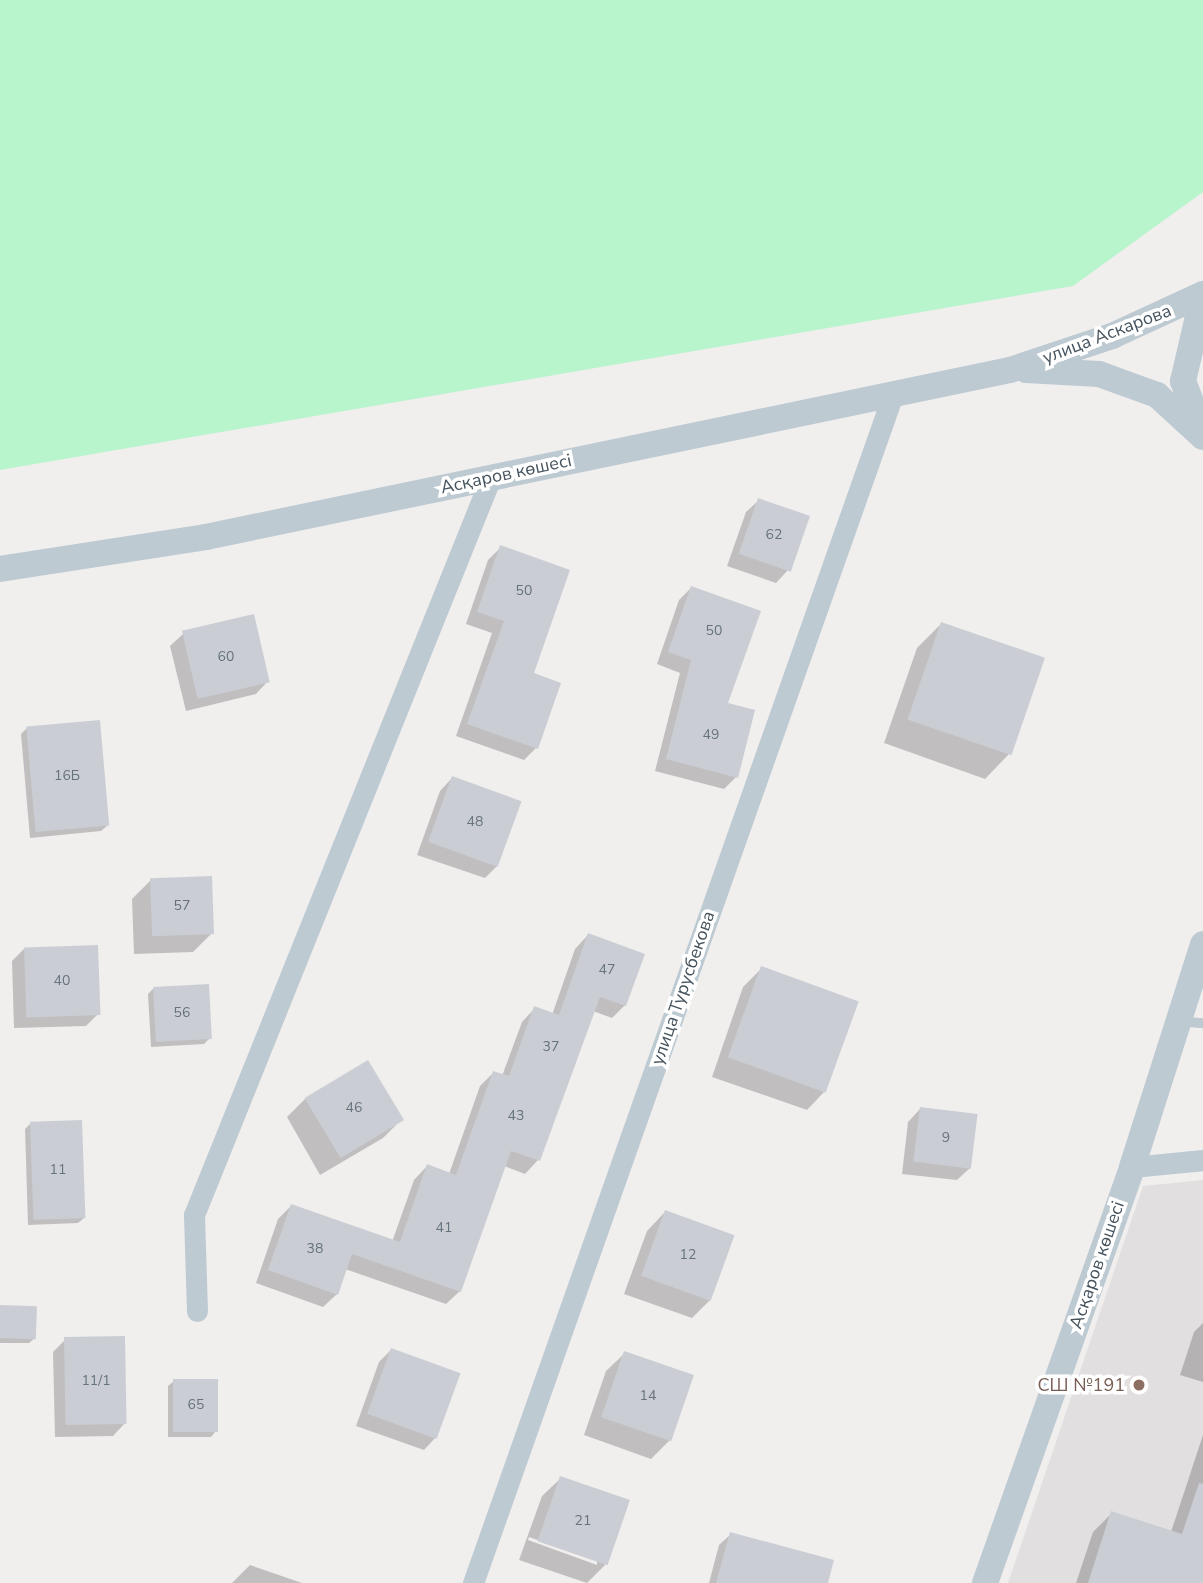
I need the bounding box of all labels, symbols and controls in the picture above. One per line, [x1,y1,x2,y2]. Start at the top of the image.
street label: улица Аскарова [1040,300,1174,368]
street label: Асқаров көшесі [438,450,574,498]
house number: 62 [766,527,782,543]
house number: 50 [516,583,532,599]
house number: 50 [706,623,722,639]
house number: 60 [218,649,234,665]
house number: 49 [703,727,719,743]
house number: 16Б [54,768,80,784]
house number: 48 [467,814,483,830]
house number: 57 [174,898,190,914]
street label: улица Турусбекова [647,908,719,1068]
house number: 47 [599,962,615,978]
house number: 40 [54,973,70,989]
house number: 56 [174,1005,190,1021]
house number: 37 [543,1039,559,1055]
house number: 46 [346,1100,362,1116]
house number: 43 [508,1108,524,1124]
house number: 9 [942,1130,950,1146]
house number: 11 [50,1162,66,1178]
street label: Асқаров көшесі [1065,1198,1129,1332]
house number: 41 [436,1220,452,1236]
house number: 38 [307,1241,323,1257]
house number: 12 [680,1247,696,1263]
house number: 11/1 [81,1373,111,1389]
place label: СШ №191 [1037,1374,1125,1396]
marker: СШ №191 [1131,1377,1147,1393]
house number: 14 [640,1388,656,1404]
house number: 65 [188,1397,204,1413]
house number: 21 [575,1513,591,1529]

